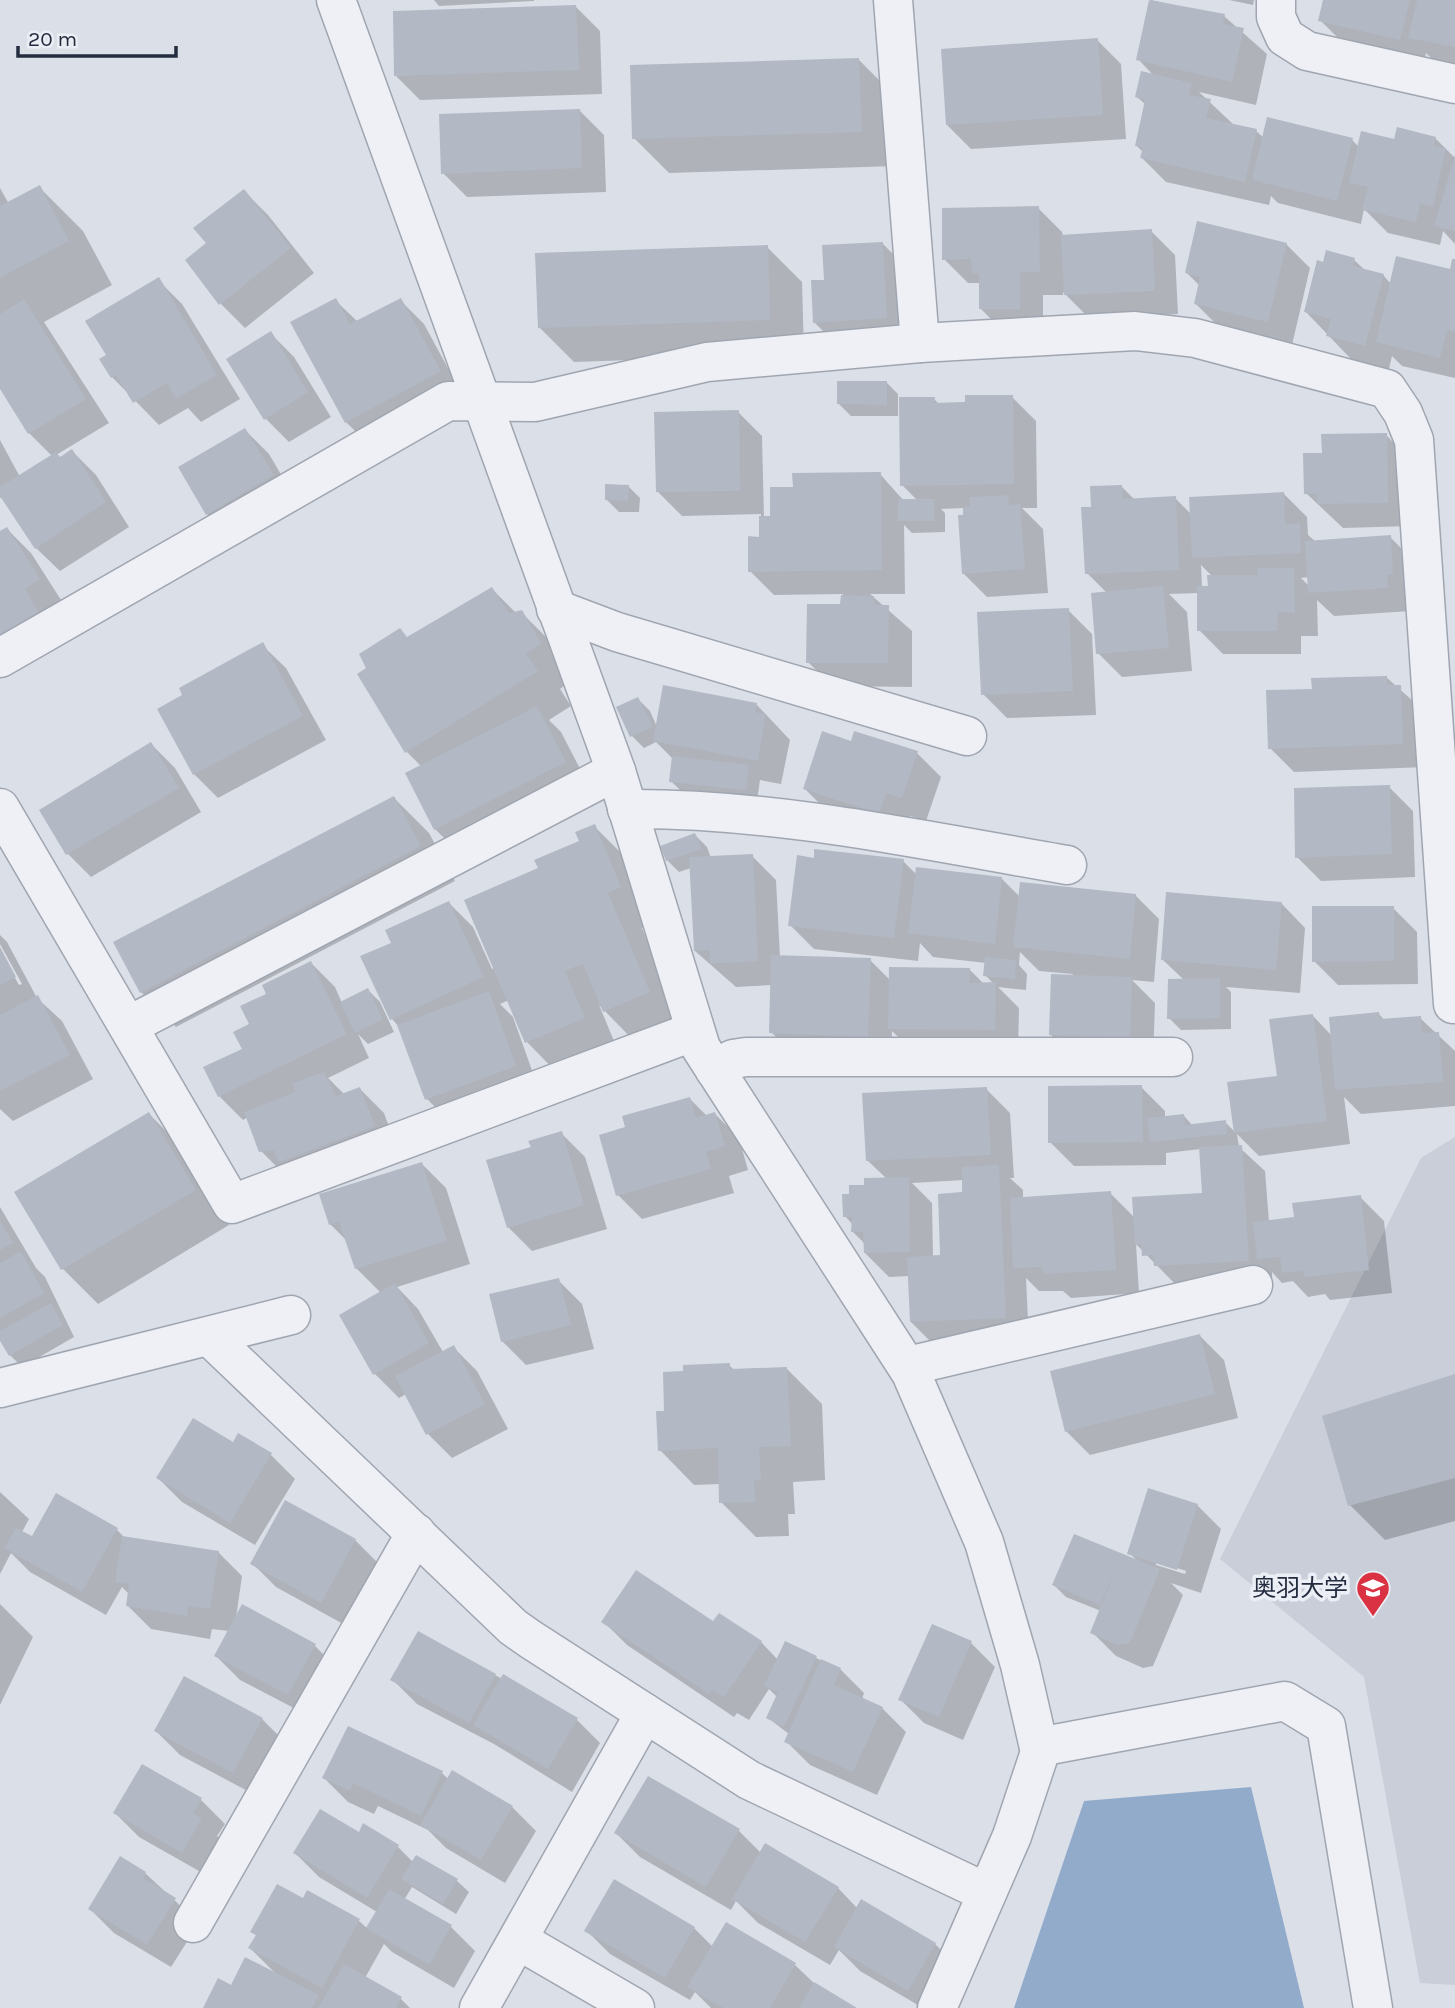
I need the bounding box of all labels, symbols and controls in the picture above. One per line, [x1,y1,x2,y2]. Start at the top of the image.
scale bar [18,14,175,58]
text: 20 m [28,27,77,51]
school or university icon: 奥羽大学 [1354,1569,1392,1618]
place label: 奥羽大学 [1252,1574,1348,1602]

